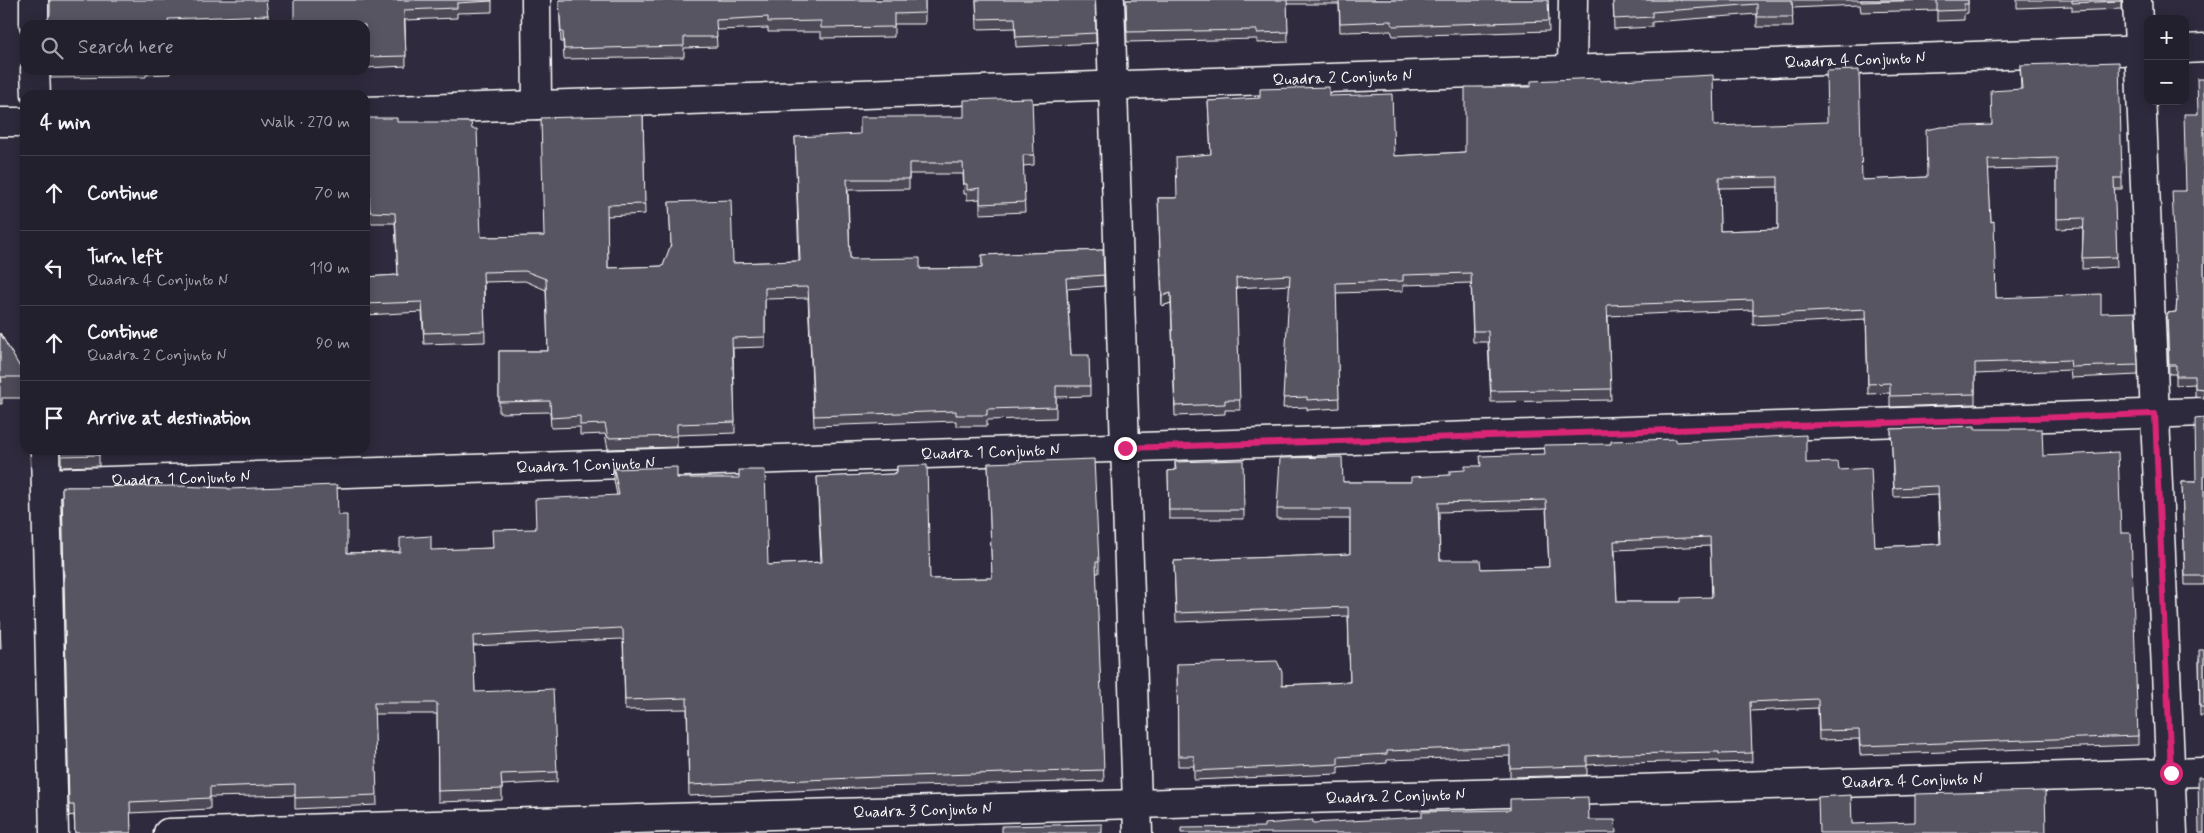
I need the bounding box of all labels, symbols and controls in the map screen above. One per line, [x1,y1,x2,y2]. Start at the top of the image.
map controls [2144,15,2189,105]
button: + [2144,15,2189,60]
search box [20,20,370,75]
icon: search [38,34,66,62]
text: Search here [78,35,174,60]
street label: Quadra 4 Conjunto N [1784,47,1927,73]
button: − [2144,60,2189,105]
street label: Quadra 2 Conjunto N [1272,65,1413,90]
text: 4 min [40,109,91,137]
text: Walk · 270 m [261,112,350,133]
icon: ahead [40,179,68,207]
text: Continue [87,181,158,206]
text: 70 m [314,183,350,204]
text: Turn left [87,245,163,270]
icon: left [40,254,68,282]
text: 110 m [309,258,350,279]
text: Quadra 4 Conjunto N [87,270,228,291]
text: Continue [87,320,158,345]
icon: ahead [40,329,68,357]
text: 90 m [316,333,350,354]
text: Quadra 2 Conjunto N [87,345,227,366]
icon: arrive [40,404,68,432]
text: Arrive at destination [87,406,251,431]
route end [1114,437,1137,460]
street label: Quadra 1 Conjunto N [921,439,1061,465]
street label: Quadra 1 Conjunto N [516,452,656,478]
street label: Quadra 1 Conjunto N [111,466,251,491]
route start [2160,762,2183,785]
street label: Quadra 4 Conjunto N [1841,768,1984,793]
street label: Quadra 2 Conjunto N [1325,784,1466,809]
street label: Quadra 3 Conjunto N [853,798,993,823]

